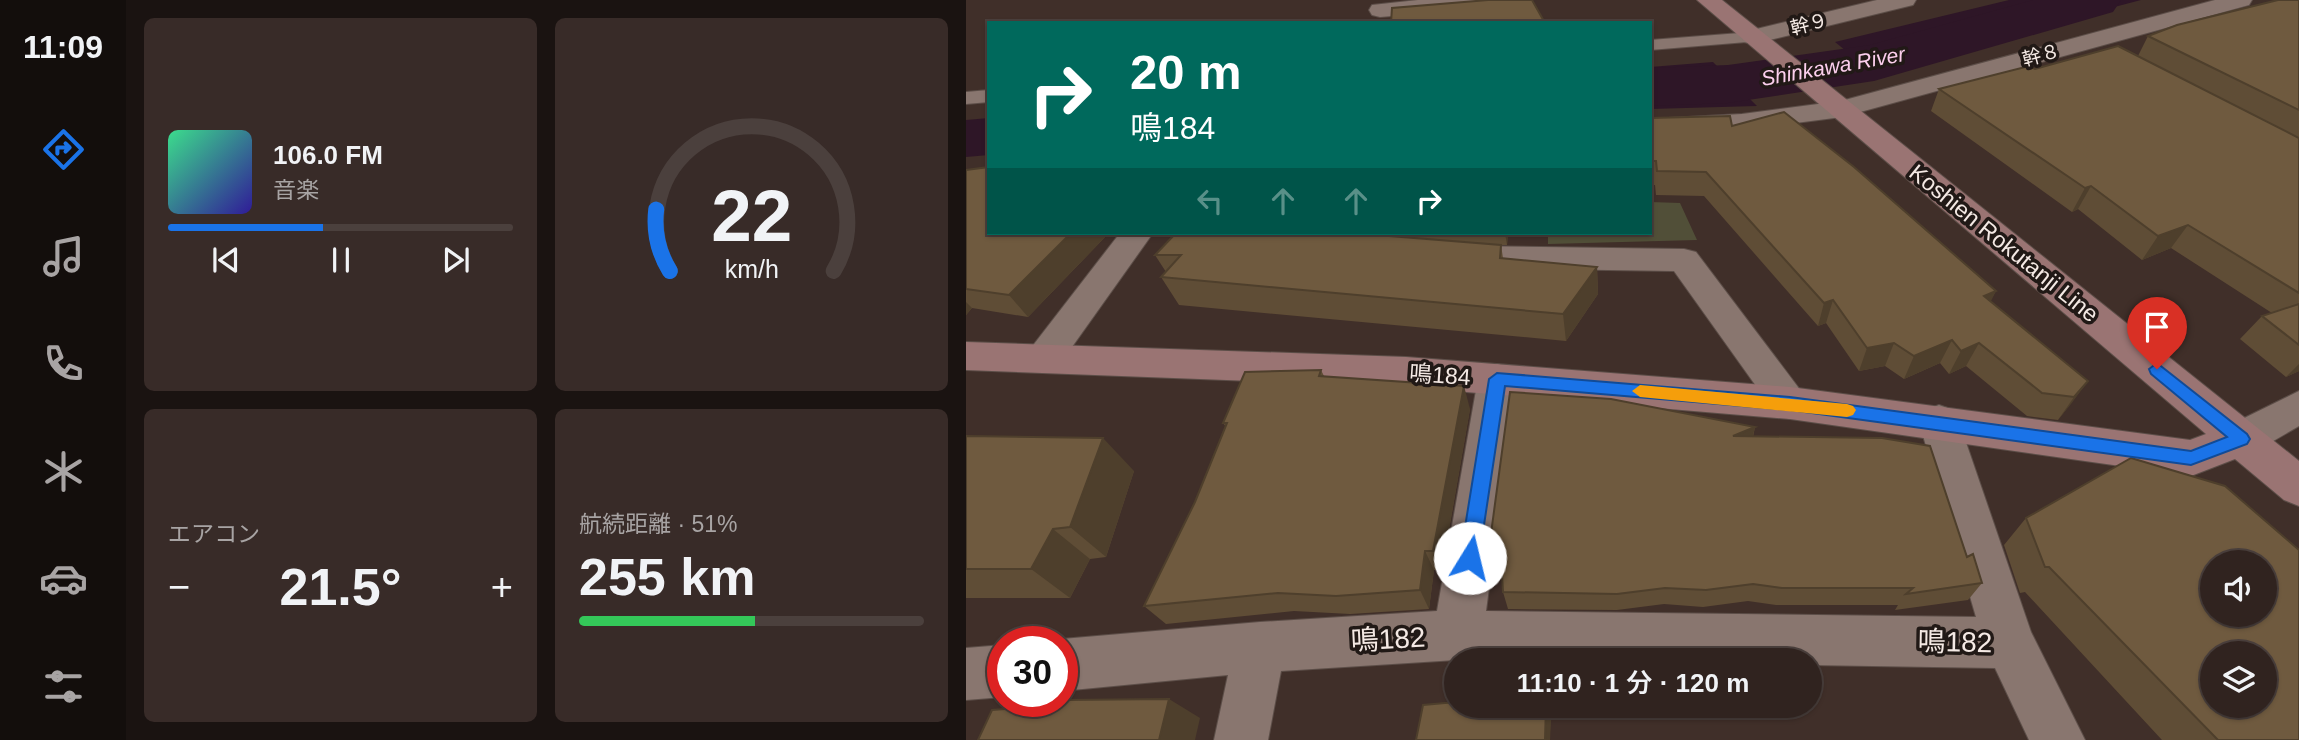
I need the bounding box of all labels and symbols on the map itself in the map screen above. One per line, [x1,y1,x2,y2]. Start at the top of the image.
street label: 幹９ [1788,9,1830,39]
street label: 幹８ [2020,40,2062,70]
water label: Shinkawa River [1759,42,1908,90]
street label: Koshien Rokutanji Line [1904,159,2104,327]
pin [2127,297,2187,369]
street label: 鳴184 [1408,360,1472,390]
position arrow [1433,521,1507,595]
street label: 鳴182 [1350,622,1426,656]
speed limit sign: 30 [987,626,1078,717]
street label: 鳴182 [1917,626,1993,658]

